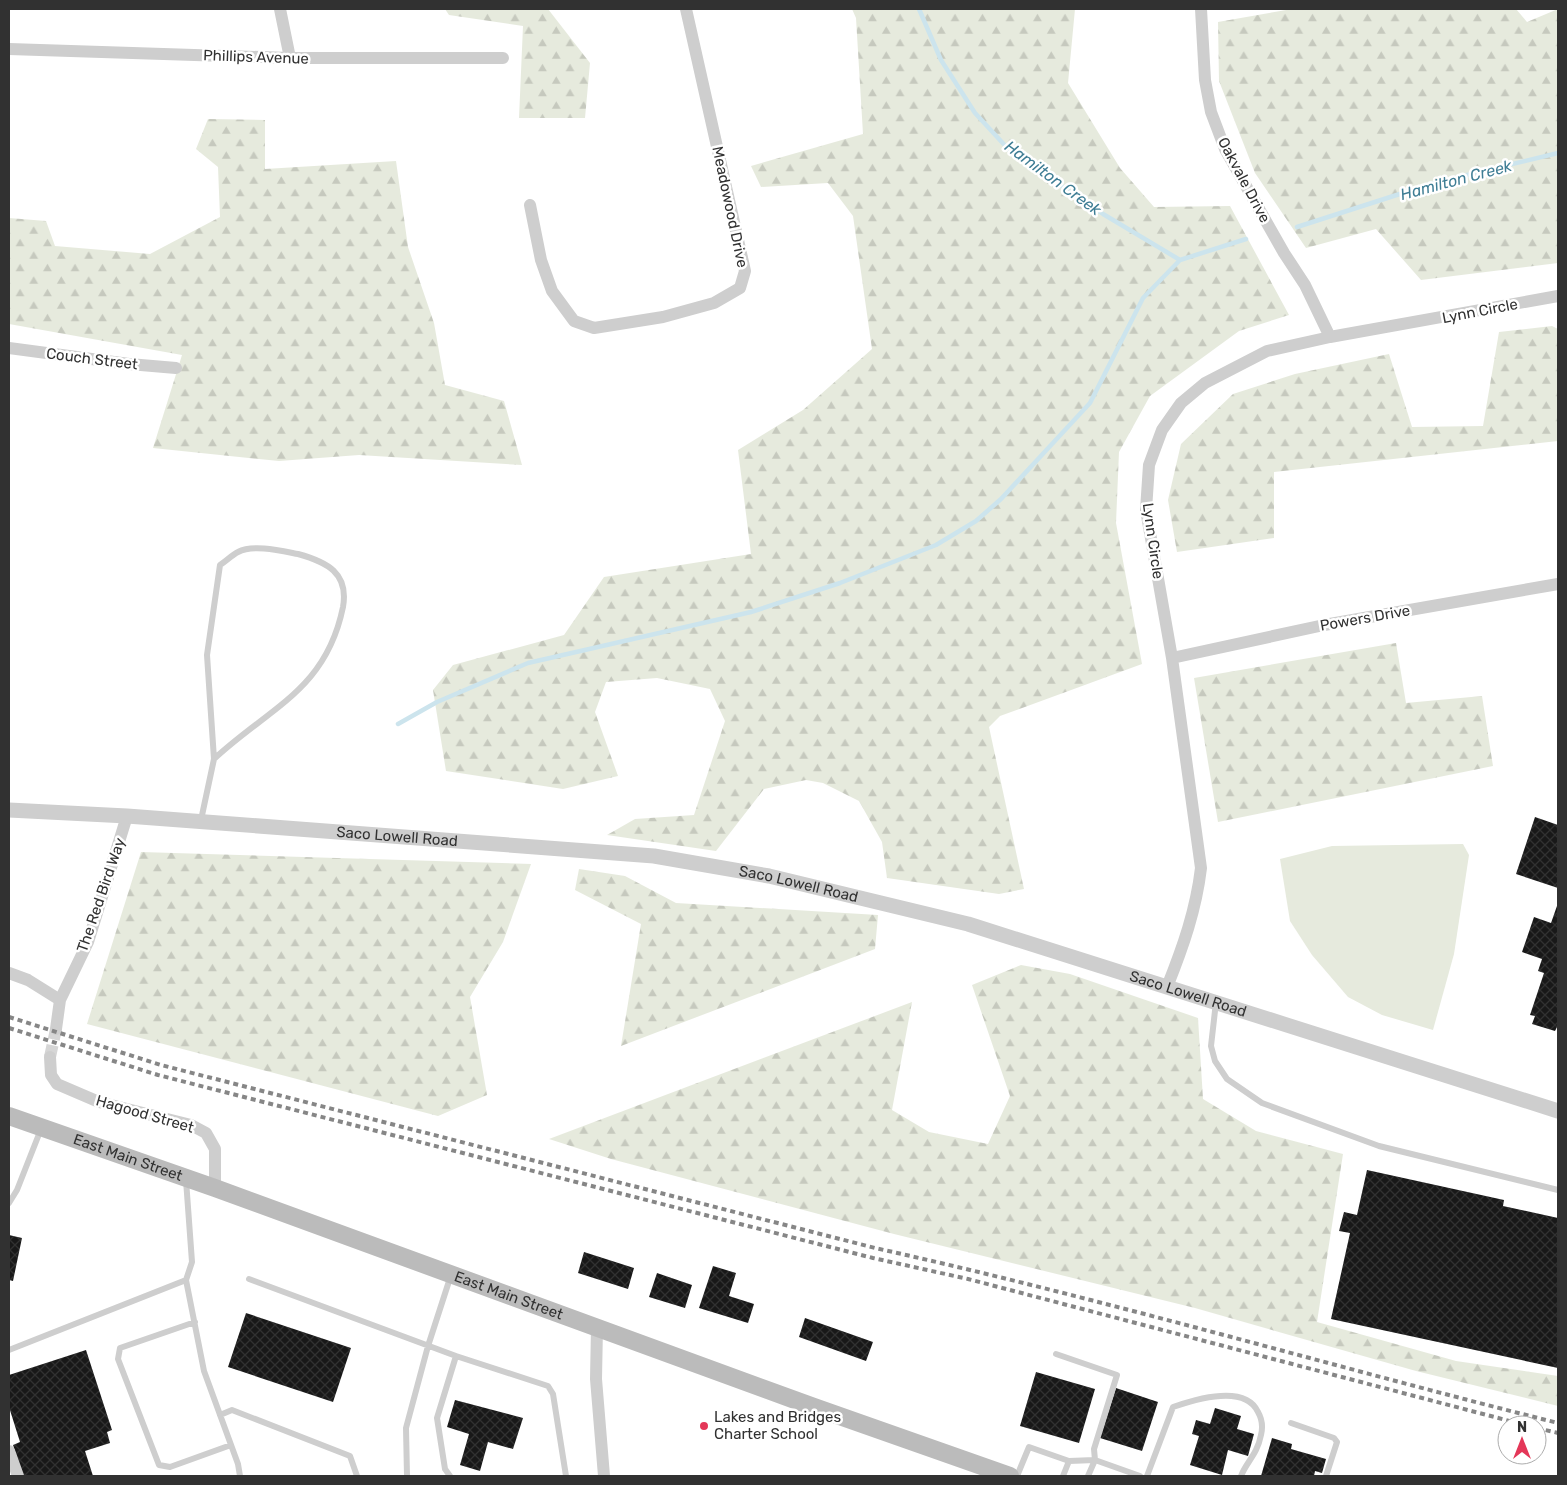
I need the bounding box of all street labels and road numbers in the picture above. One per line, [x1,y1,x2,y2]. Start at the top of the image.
street label: Phillips Avenue [203,46,309,68]
street label: Oakvale Drive [1214,134,1274,226]
street label: Meadowood Drive [708,145,752,269]
street label: Lynn Circle [1441,295,1519,327]
street label: Couch Street [45,344,139,374]
street label: Lynn Circle [1139,502,1167,580]
street label: Powers Drive [1318,601,1412,635]
street label: Saco Lowell Road [336,823,458,850]
street label: The Red Bird Way [73,835,129,955]
street label: Saco Lowell Road [738,862,860,906]
street label: Saco Lowell Road [1127,967,1249,1021]
street label: Hagood Street [94,1091,196,1137]
street label: East Main Street [71,1130,185,1185]
street label: East Main Street [452,1267,566,1324]

